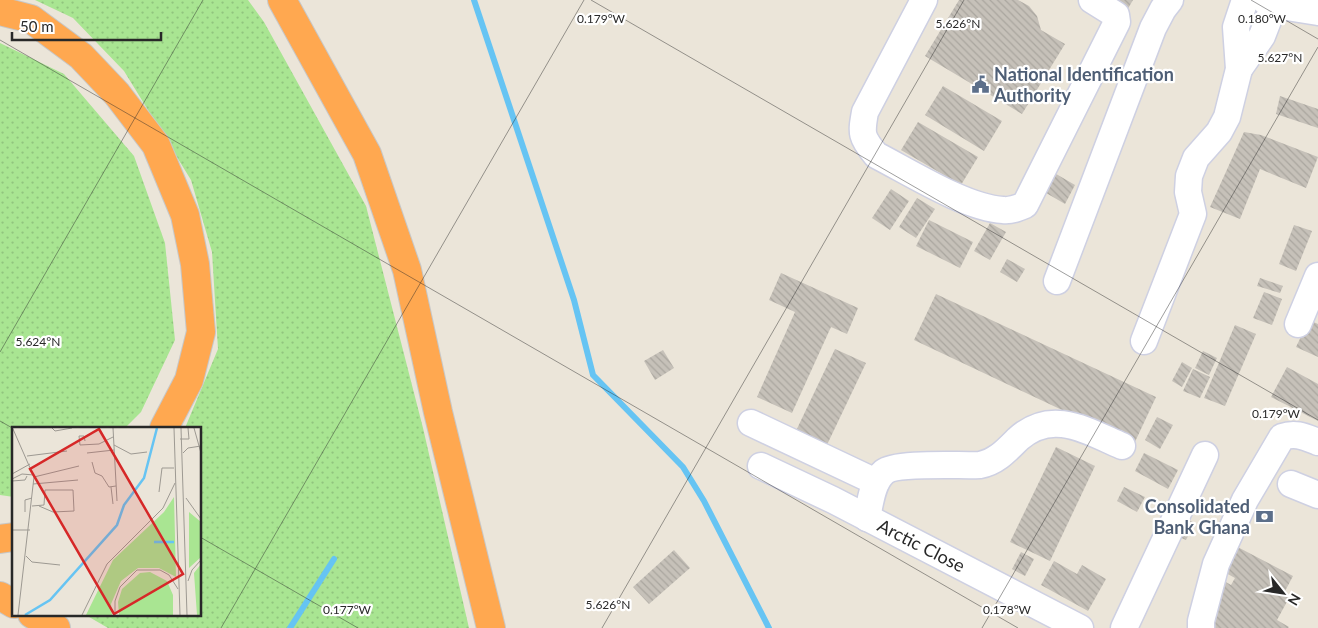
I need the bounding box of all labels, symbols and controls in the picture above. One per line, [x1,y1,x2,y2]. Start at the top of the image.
scale bar [12,10,161,42]
text: 0.179°W [577,11,626,26]
text: 0.180°W [1238,11,1287,26]
text: 5.626°N [936,16,980,31]
text: 50 m [20,17,54,35]
text: 5.627°N [1258,50,1302,65]
place label: National Identification Authority [993,63,1174,106]
public building icon: National Identification Authority [970,75,990,95]
text: 5.624°N [16,334,60,349]
text: 0.179°W [1252,406,1301,421]
inset map [12,427,201,616]
place label: Consolidated Bank Ghana [1145,495,1250,538]
bank icon: Consolidated Bank Ghana [1254,507,1274,527]
street label: Arctic Close [874,514,969,576]
north arrow [1258,568,1308,618]
text: N [1285,591,1305,609]
text: 5.626°N [586,597,630,612]
text: 0.177°W [323,602,372,617]
text: 0.178°W [983,602,1032,617]

